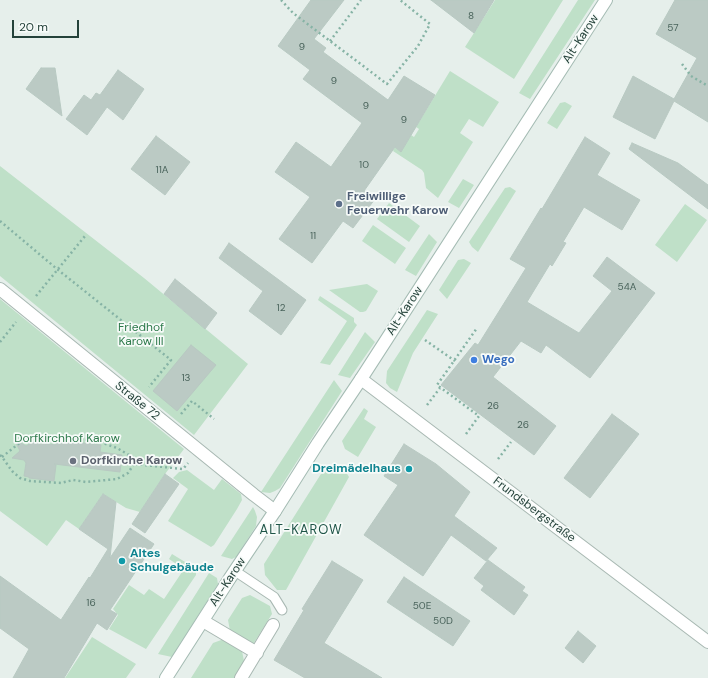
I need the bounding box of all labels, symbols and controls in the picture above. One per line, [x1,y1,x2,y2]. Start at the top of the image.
house number: 8 [468,10,474,22]
scale bar [14,12,81,38]
street label: Alt-Karow [560,12,602,66]
text: 20 m [19,19,48,35]
house number: 57 [667,22,679,34]
house number: 9 [299,41,305,53]
house number: 9 [331,75,337,87]
house number: 9 [363,100,369,112]
house number: 9 [401,114,407,126]
house number: 10 [359,159,369,171]
house number: 11A [156,164,168,176]
place label: Freiwillige Feuerwehr Karow [347,190,448,218]
marker: Freiwillige Feuerwehr Karow [334,199,344,209]
house number: 11 [310,230,316,242]
house number: 54A [618,281,636,293]
street label: Alt-Karow [384,284,426,338]
house number: 12 [277,302,285,314]
park label: Friedhof Karow III [118,321,164,349]
place label: Wego [482,353,515,367]
marker: Wego [469,355,479,365]
house number: 13 [181,372,191,384]
street label: Straße 72 [112,379,162,423]
house number: 26 [487,400,499,412]
house number: 26 [517,419,529,431]
park label: Dorfkirchhof Karow [14,432,120,446]
place label: Dorfkirche Karow [81,454,182,468]
marker: Dorfkirche Karow [68,456,78,466]
place label: Dreimädelhaus [312,462,401,476]
marker: Dreimädelhaus [404,464,414,474]
street label: Frundsbergstraße [490,474,578,546]
district label: ALT-KAROW [260,523,342,539]
place label: Altes Schulgebäude [130,547,214,575]
street label: Alt-Karow [207,555,249,609]
marker: Altes Schulgebäude [117,556,127,566]
house number: 16 [86,597,96,609]
house number: 50E [413,600,431,612]
house number: 50D [433,615,453,627]

